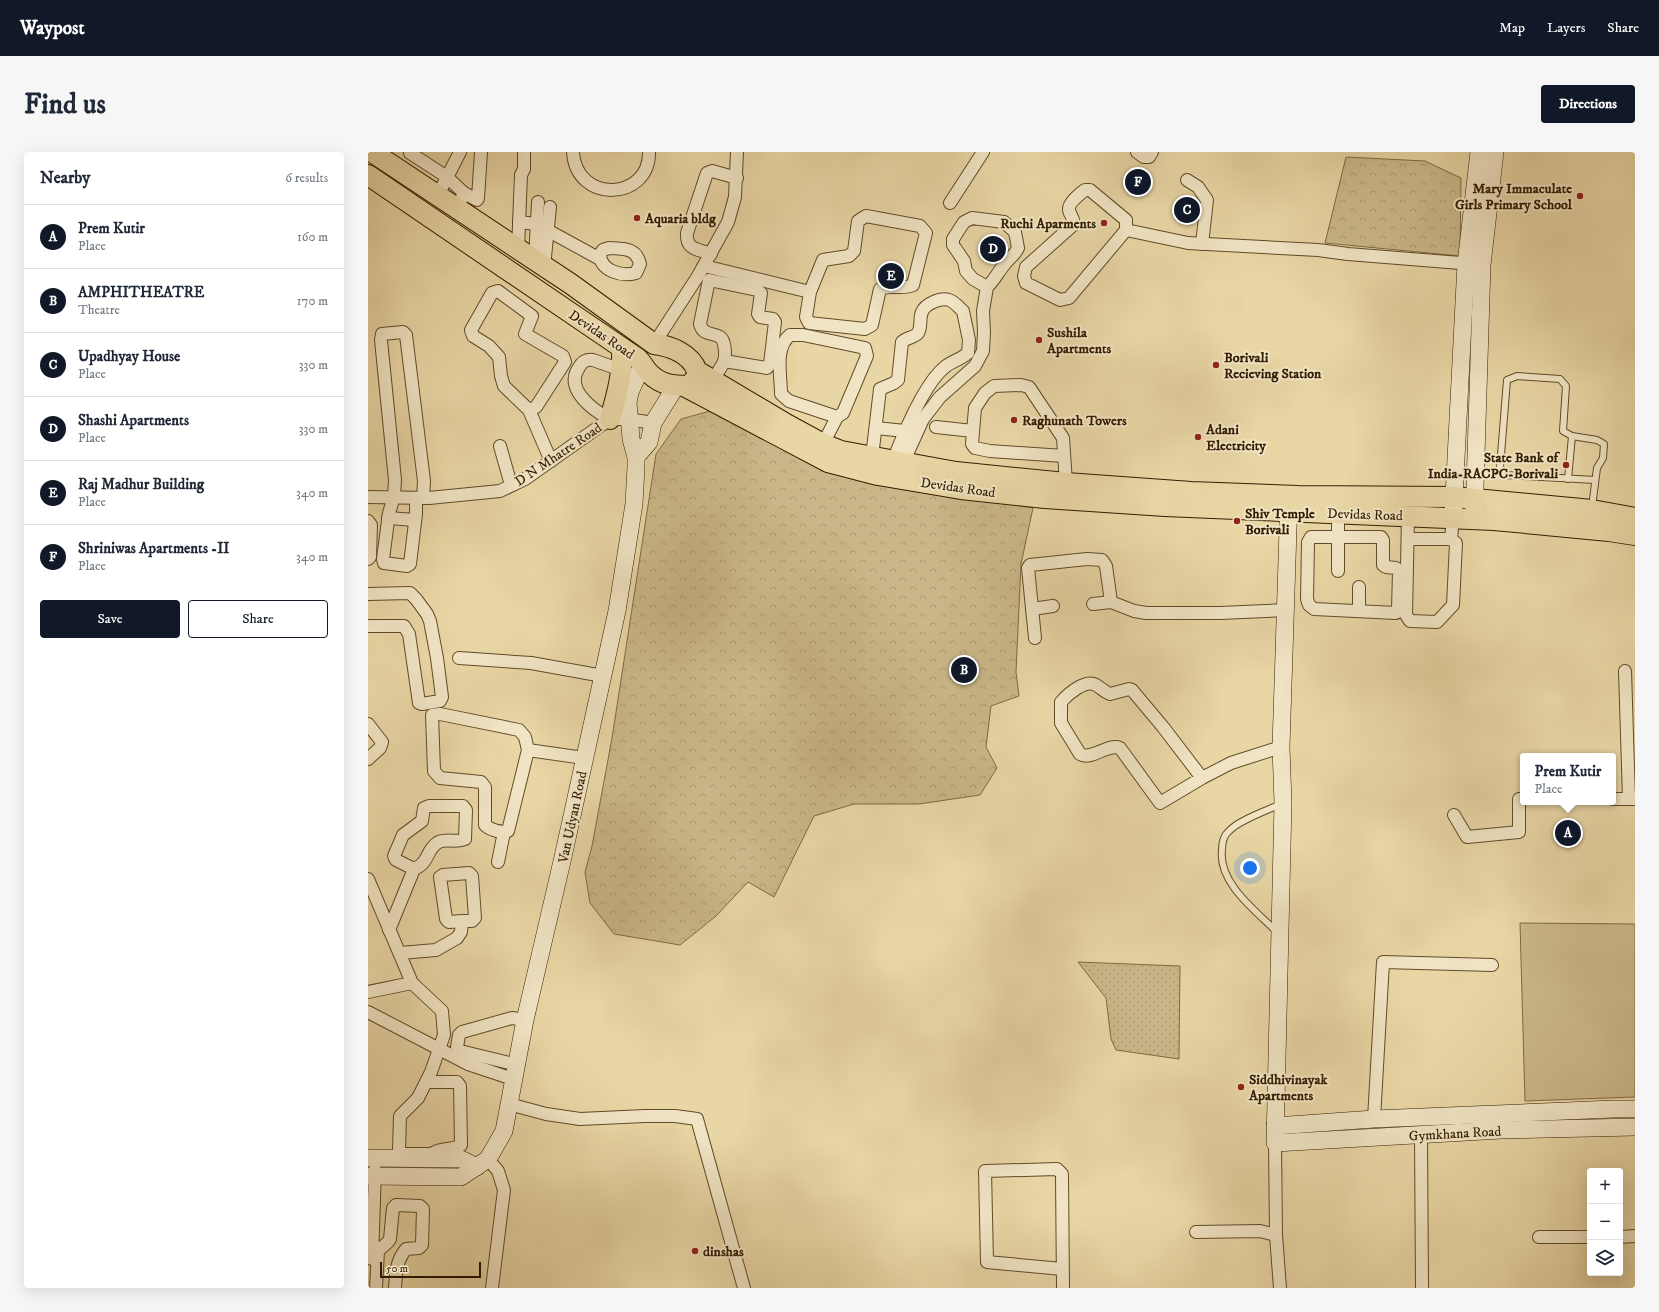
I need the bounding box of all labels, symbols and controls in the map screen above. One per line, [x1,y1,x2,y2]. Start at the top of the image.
text: Waypost [20,17,84,40]
text: Map [1499,19,1525,37]
text: Layers [1547,19,1585,37]
text: Share [1607,19,1639,37]
button: Directions [1541,85,1635,123]
text: Find us [24,87,106,122]
text: Nearby [40,167,90,189]
pin: F [1125,167,1151,197]
text: 6 results [285,170,328,186]
place label: Mary Immaculate Girls Primary School [1455,180,1573,214]
marker: Mary Immaculate Girls Primary School [1575,191,1585,201]
pin: C [1174,195,1200,225]
place label: Aquaria bldg [644,210,717,228]
marker: Aquaria bldg [632,213,642,223]
place label: Ruchi Aparments [1000,215,1096,233]
marker: Ruchi Aparments [1099,218,1109,228]
text: Prem Kutir [78,219,145,238]
text: A [49,229,57,245]
text: 160 m [297,229,328,245]
pin: D [980,234,1006,264]
text: Place [78,238,106,254]
pin: E [878,261,904,291]
text: AMPHITHEATRE [78,283,204,302]
text: B [49,293,57,309]
text: 170 m [297,293,328,309]
text: Theatre [78,302,120,318]
street label: Devidas Road [565,306,638,363]
place label: Sushila Apartments [1046,324,1112,358]
marker: Sushila Apartments [1034,335,1044,345]
text: Upadhyay House [78,347,180,366]
place label: Borivali Recieving Station [1224,349,1322,383]
text: C [49,357,57,373]
text: 330 m [299,357,328,373]
marker: Borivali Recieving Station [1211,360,1221,370]
text: Place [78,366,106,382]
text: Shashi Apartments [78,411,189,430]
place label: Raghunath Towers [1022,412,1127,430]
marker: Raghunath Towers [1009,415,1019,425]
street label: D N Mhatre Road [511,419,606,491]
text: D [48,421,58,437]
text: 330 m [299,421,328,437]
place label: Adani Electricity [1205,421,1266,455]
text: Place [78,430,106,446]
marker: Adani Electricity [1193,432,1203,442]
place label: State Bank of India-RACPC-Borivali [1428,449,1561,483]
marker: State Bank of India-RACPC-Borivali [1561,460,1571,470]
street label: Devidas Road [919,474,997,502]
text: Raj Madhur Building [78,475,204,494]
text: E [48,485,58,501]
text: 340 m [296,485,328,501]
text: Place [78,494,106,510]
place label: Shiv Temple Borivali [1245,505,1315,539]
street label: Devidas Road [1327,505,1403,525]
marker: Shiv Temple Borivali [1232,516,1242,526]
text: Shriniwas Apartments -II [78,539,230,558]
text: F [49,549,57,565]
text: 340 m [296,549,328,565]
text: Place [78,558,106,574]
button: Save [40,600,180,638]
button: Share [188,600,328,638]
pin: B [951,655,977,685]
popup [1520,753,1616,805]
text: Prem Kutir [1535,762,1601,781]
street label: Van Udyan Road [554,770,592,866]
text: Place [1535,781,1562,797]
pin: A [1555,818,1581,848]
your location [1240,858,1260,878]
place label: Siddhivinayak Apartments [1248,1071,1328,1105]
marker: Siddhivinayak Apartments [1236,1082,1246,1092]
street label: Gymkhana Road [1408,1123,1502,1145]
map controls [1587,1168,1623,1276]
button: + [1587,1168,1623,1204]
button: − [1587,1204,1623,1240]
button: layers [1587,1240,1623,1276]
place label: dinshas [703,1243,744,1261]
marker: dinshas [690,1246,700,1256]
scale bar [380,1260,481,1279]
text: 50 m [386,1262,408,1276]

